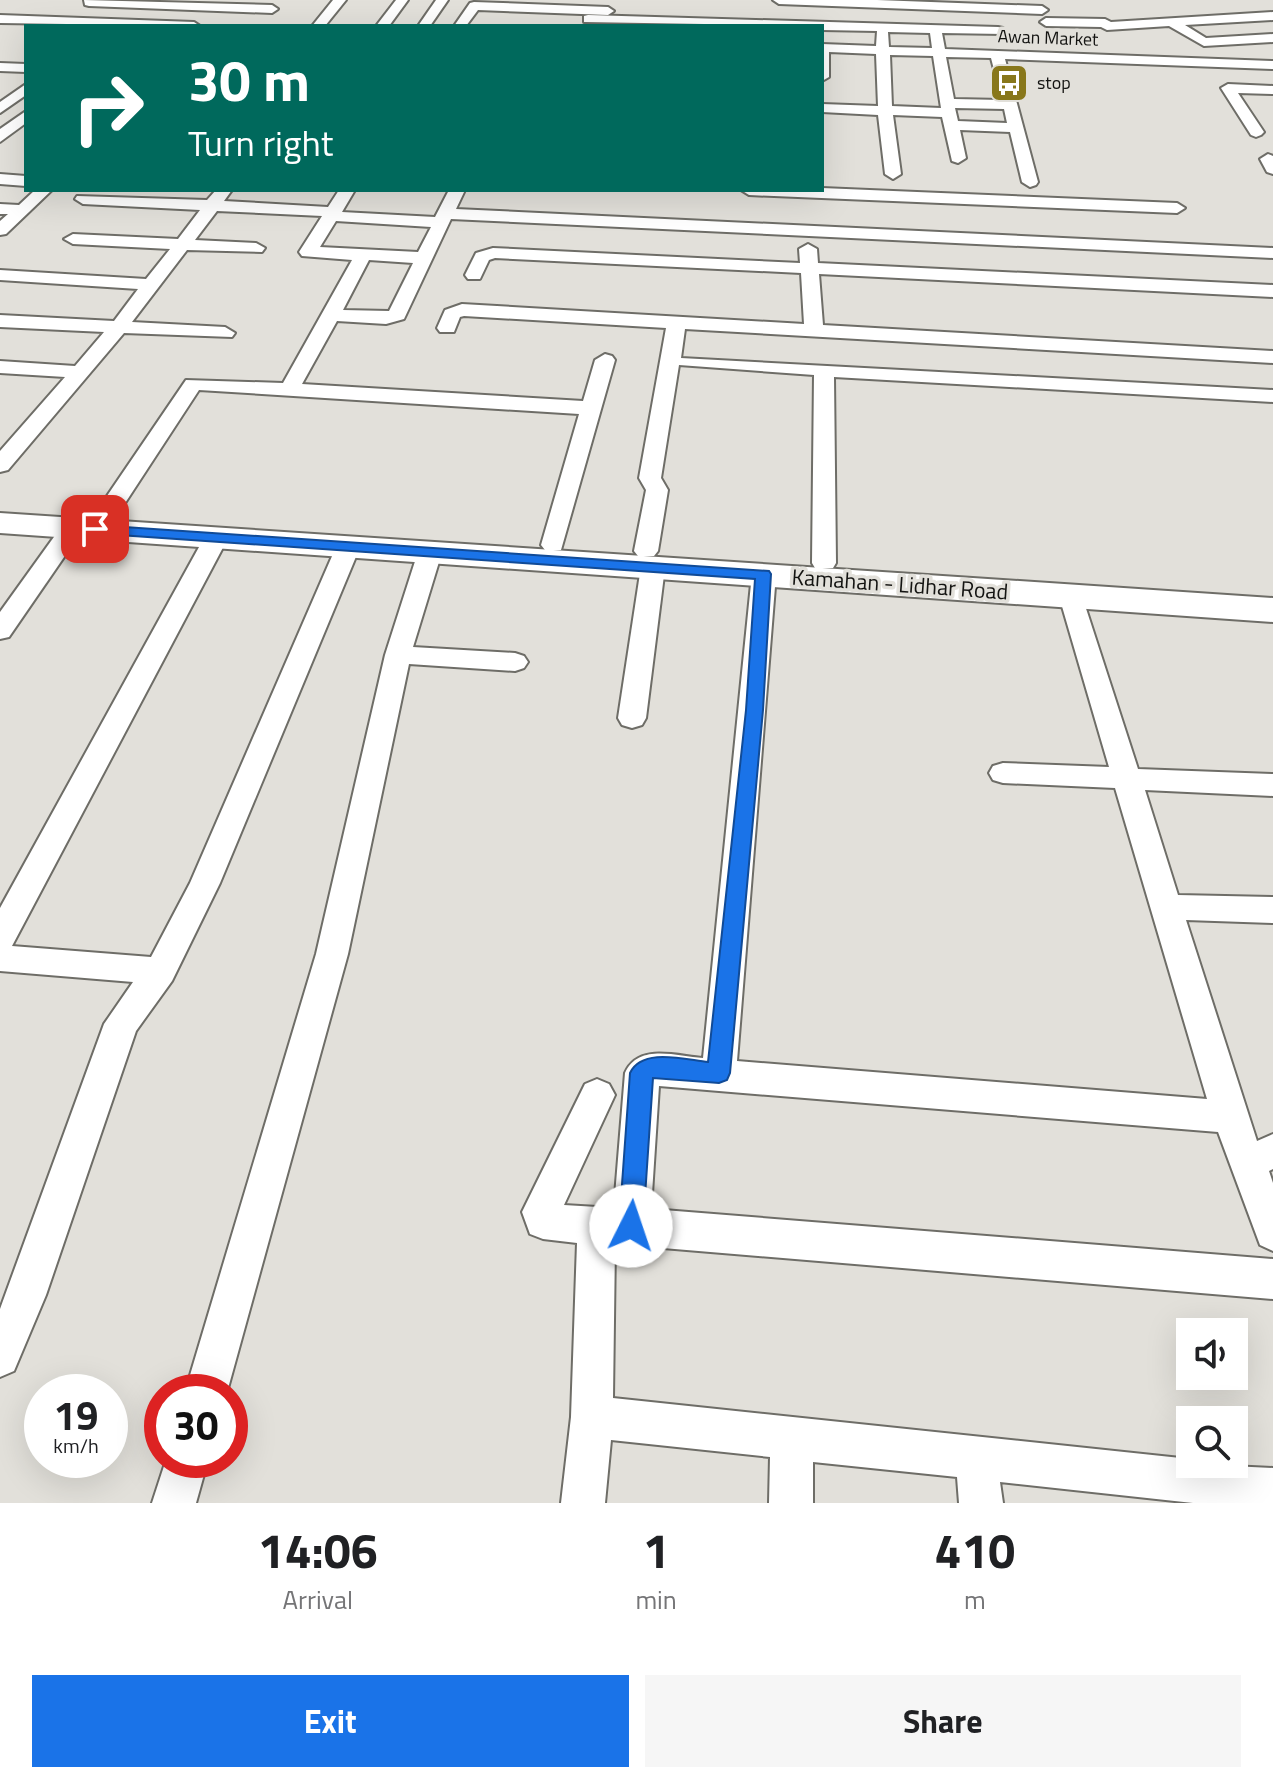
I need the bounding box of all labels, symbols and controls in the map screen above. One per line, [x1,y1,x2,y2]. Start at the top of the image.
street label: Awan Market [997,22,1100,53]
text: 30 m [188,38,310,123]
icon: right [56,56,160,160]
bus stop icon: stop [988,62,1030,104]
place label: stop [1037,69,1071,96]
text: Turn right [188,115,333,170]
pin [61,495,129,563]
icon: arrive [73,507,117,551]
street label: Kamahan - Lidhar Road [791,559,1009,609]
position arrow [589,1184,673,1268]
map controls [1176,1318,1248,1478]
button: sound [1176,1318,1248,1390]
speed limit sign: 30 [144,1374,248,1478]
text: 19 [54,1385,98,1446]
button: search [1176,1406,1248,1478]
text: km/h [53,1430,99,1461]
text: 14:06 [258,1514,378,1587]
text: 1 [643,1514,670,1587]
text: 410 [935,1514,1015,1587]
text: Arrival [282,1580,353,1619]
text: min [635,1580,677,1619]
text: m [964,1580,986,1619]
button: Exit [32,1675,629,1767]
button: Share [645,1675,1241,1767]

